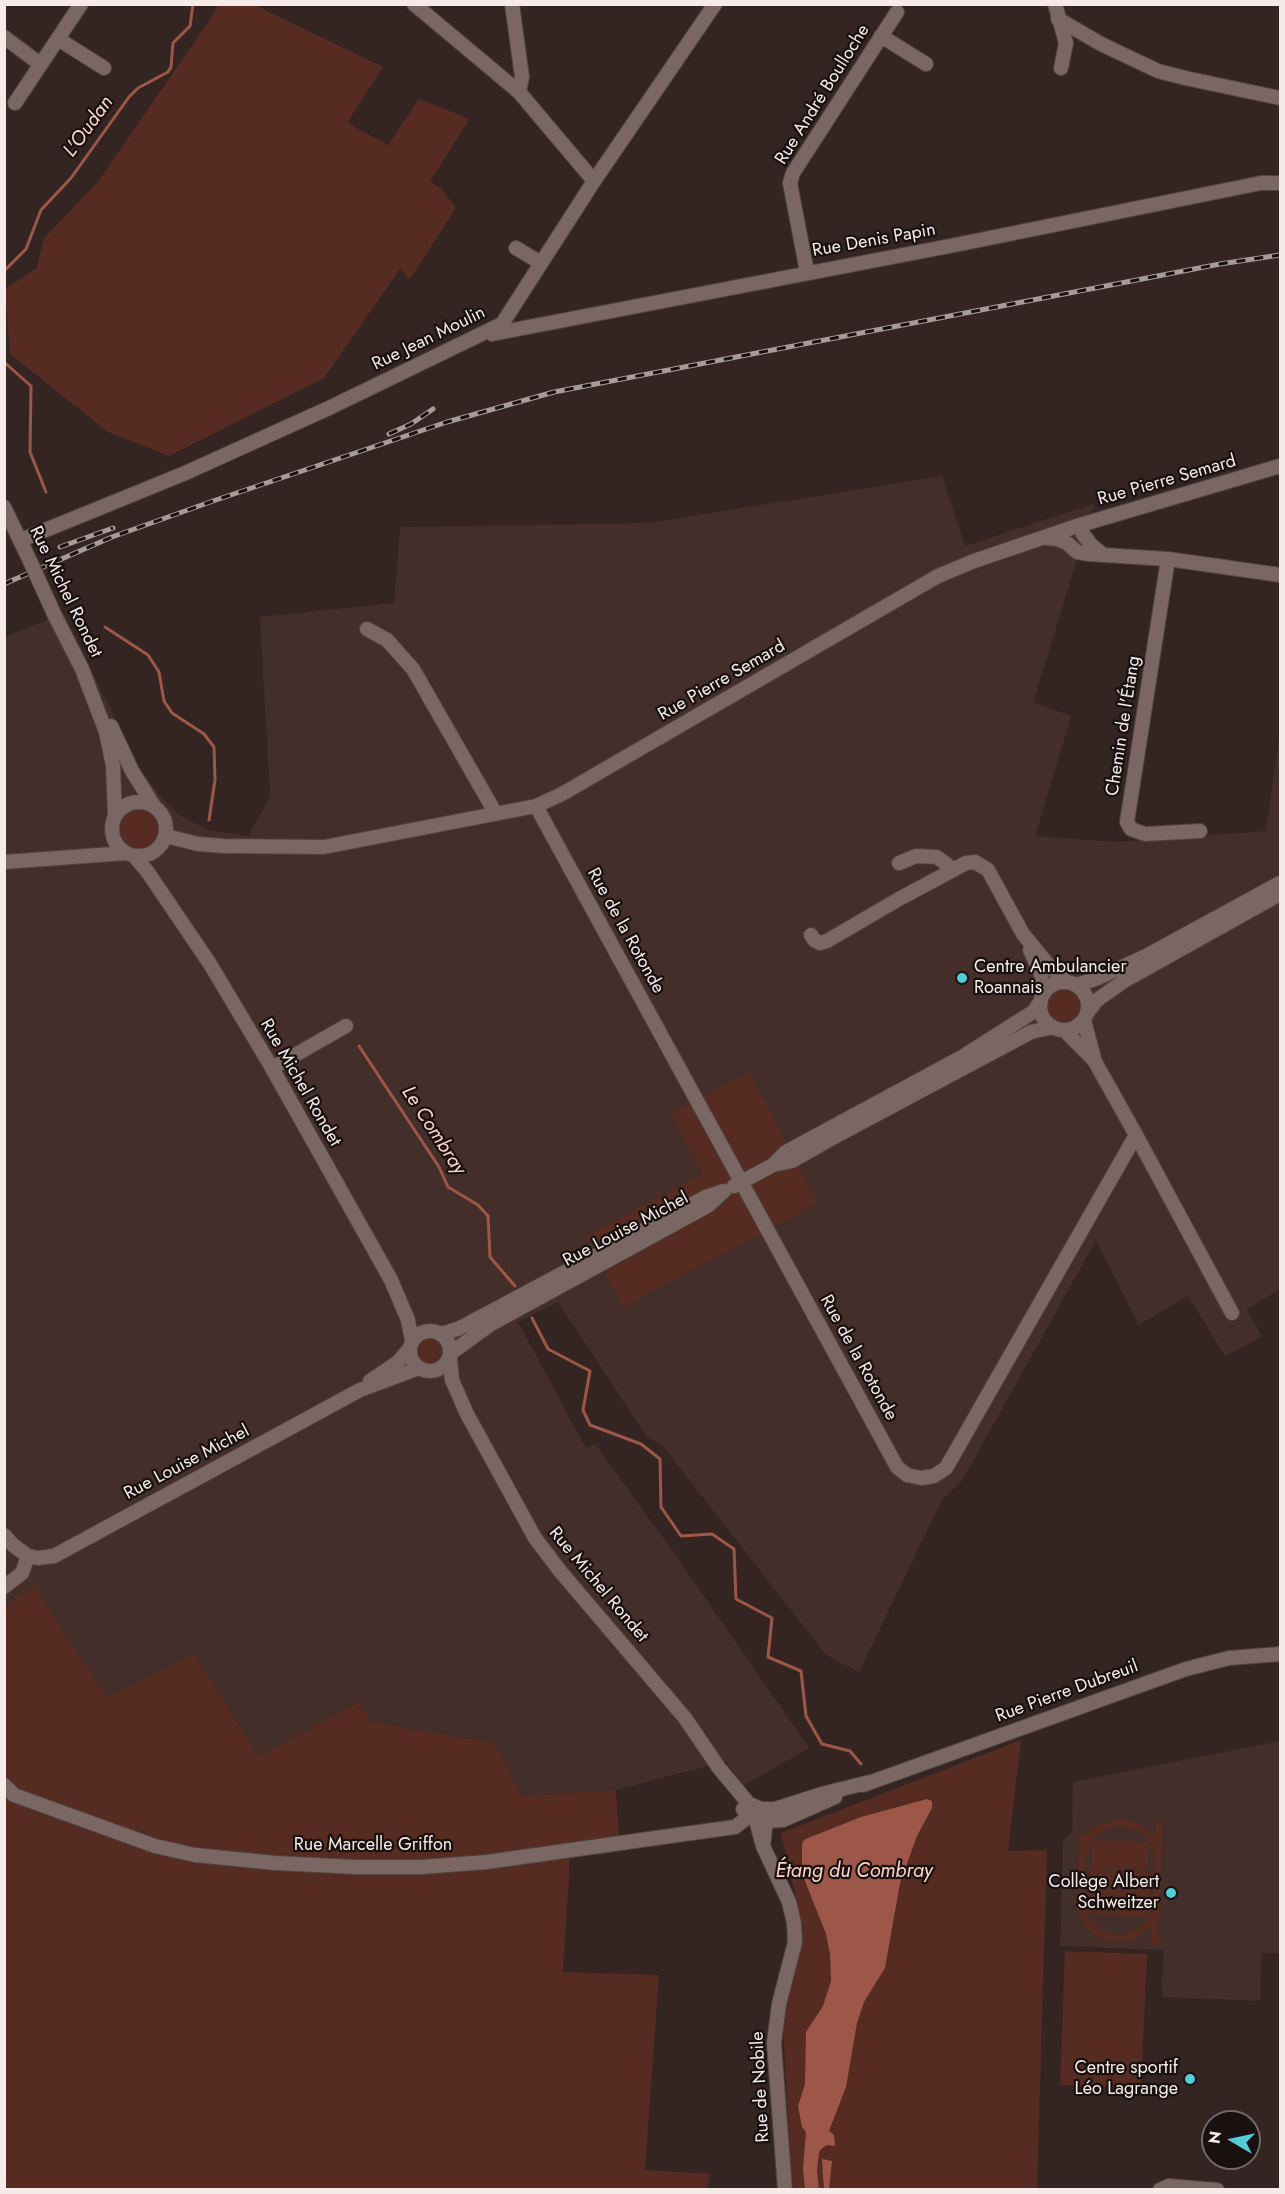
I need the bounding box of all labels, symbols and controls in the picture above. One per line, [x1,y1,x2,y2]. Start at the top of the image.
street label: Rue André Boulloche [771,21,875,169]
water label: L'Oudan [59,92,119,162]
street label: Rue Denis Papin [811,220,937,262]
street label: Rue Jean Moulin [369,302,489,376]
street label: Rue Pierre Semard [1095,451,1239,511]
street label: Rue Michel Rondet [24,523,106,661]
street label: Rue Pierre Semard [655,636,789,726]
street label: Chemin de l'Étang [1102,654,1146,798]
street label: Rue de la Rotonde [582,864,668,998]
place label: Centre Ambulancier Roannais [974,957,1127,1000]
marker: Centre Ambulancier Roannais [955,971,969,985]
street label: Rue Michel Rondet [255,1015,345,1151]
water label: Le Combray [395,1082,471,1180]
street label: Rue Louise Michel [560,1188,692,1272]
street label: Rue de la Rotonde [815,1291,901,1425]
street label: Rue Louise Michel [121,1421,253,1505]
street label: Rue Michel Rondet [544,1523,652,1647]
street label: Rue Pierre Dubreuil [993,1656,1141,1728]
street label: Rue Marcelle Griffon [294,1835,452,1857]
water label: Étang du Combray [775,1860,933,1884]
place label: Collège Albert Schweitzer [1048,1872,1159,1914]
marker: Collège Albert Schweitzer [1164,1886,1178,1900]
street label: Rue de Nobile [747,2031,775,2143]
place label: Centre sportif Léo Lagrange [1074,2058,1178,2100]
marker: Centre sportif Léo Lagrange [1183,2072,1197,2086]
north arrow [1201,2110,1261,2170]
text: N [1202,2129,1227,2145]

